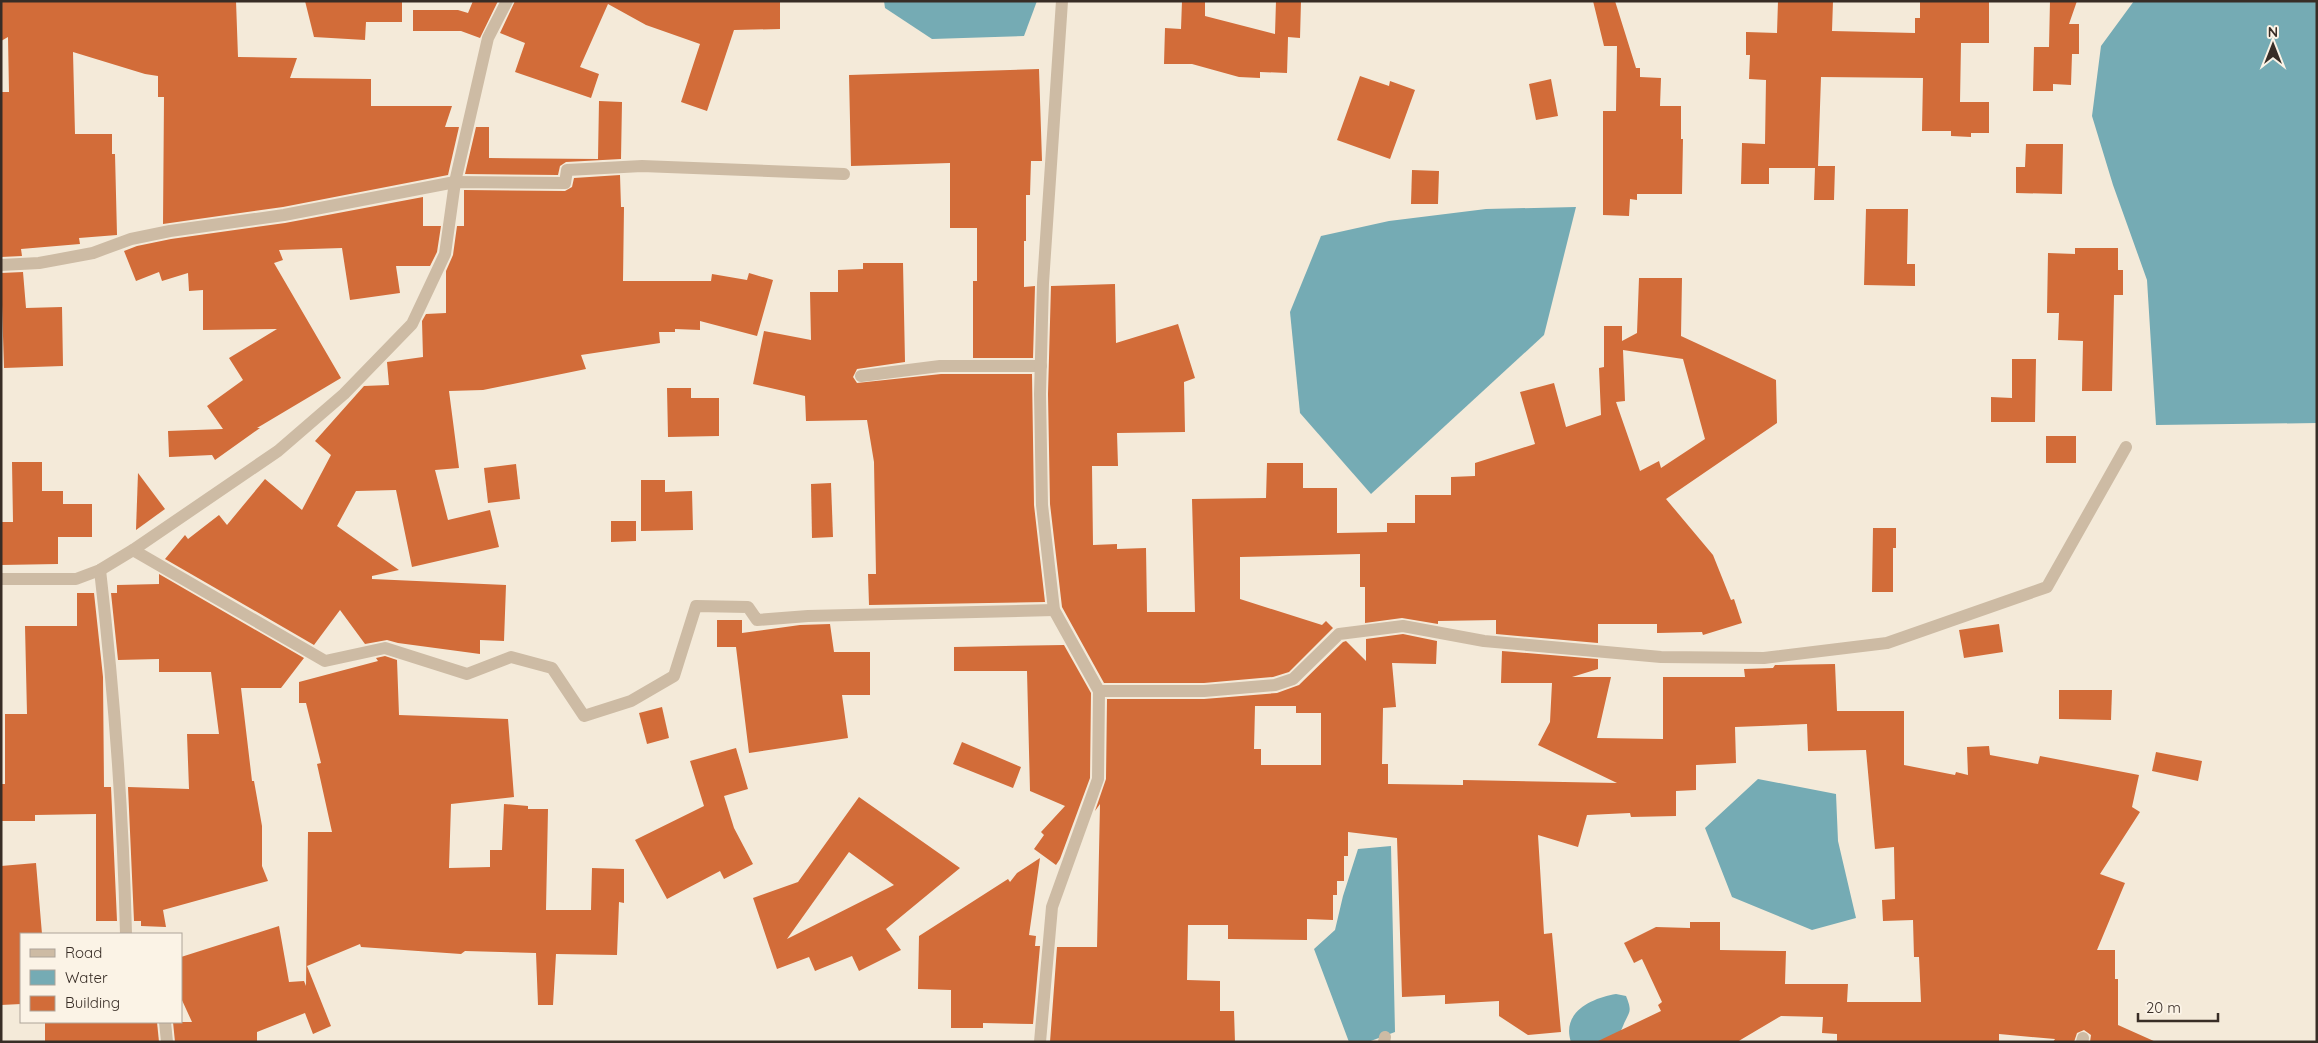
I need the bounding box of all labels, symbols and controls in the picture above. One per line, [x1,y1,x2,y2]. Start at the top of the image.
north arrow [2248,20,2298,70]
text: N [2268,23,2278,41]
legend [20,933,182,1023]
text: Road [65,943,102,962]
text: Water [65,968,108,987]
scale bar [2138,990,2218,1022]
text: Building [65,993,120,1012]
text: 20 m [2146,998,2181,1017]

